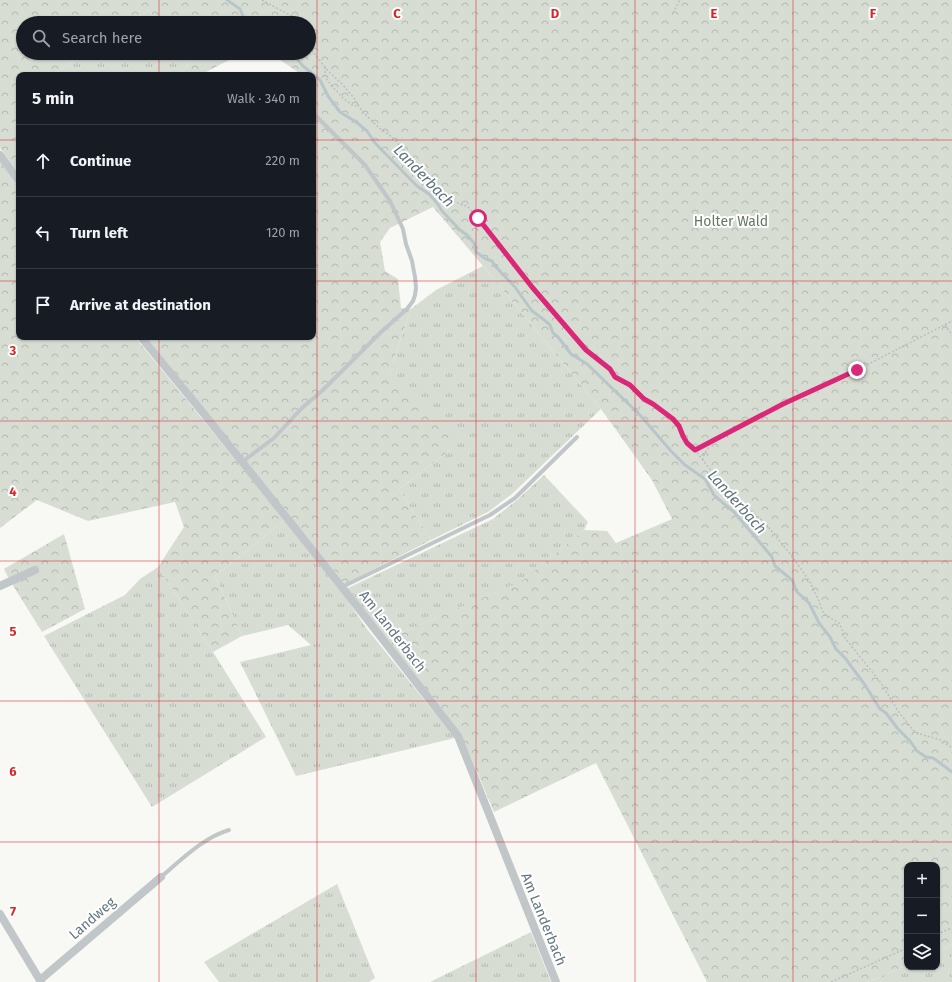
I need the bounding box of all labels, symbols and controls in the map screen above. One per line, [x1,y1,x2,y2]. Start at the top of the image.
text: C [393,6,401,21]
text: D [551,6,560,21]
text: E [711,6,718,21]
text: F [870,6,877,21]
search box [16,16,316,60]
icon: search [30,27,52,49]
text: Search here [62,29,142,47]
text: 5 min [32,88,74,109]
text: Walk · 340 m [227,91,300,106]
water label: Landerbach [390,141,458,211]
icon: ahead [32,150,54,172]
text: Continue [70,152,131,170]
text: 220 m [265,153,300,168]
route start [469,209,487,227]
park label: Holter Wald [694,213,768,230]
icon: left [32,222,54,244]
text: Turn left [70,224,128,242]
text: 120 m [266,225,300,240]
icon: arrive [32,294,54,316]
text: Arrive at destination [70,296,211,314]
text: 3 [9,343,17,358]
route end [848,361,866,379]
water label: Landerbach [704,466,770,538]
text: 4 [9,484,17,499]
street label: Am Landerbach [356,587,430,675]
text: 5 [10,624,17,639]
text: 6 [9,764,17,779]
map controls [904,862,940,970]
button: + [904,862,940,898]
street label: Am Landerbach [517,870,570,968]
street label: Landweg [66,893,120,943]
button: − [904,898,940,934]
text: 7 [10,904,16,919]
button: layers [904,934,940,970]

